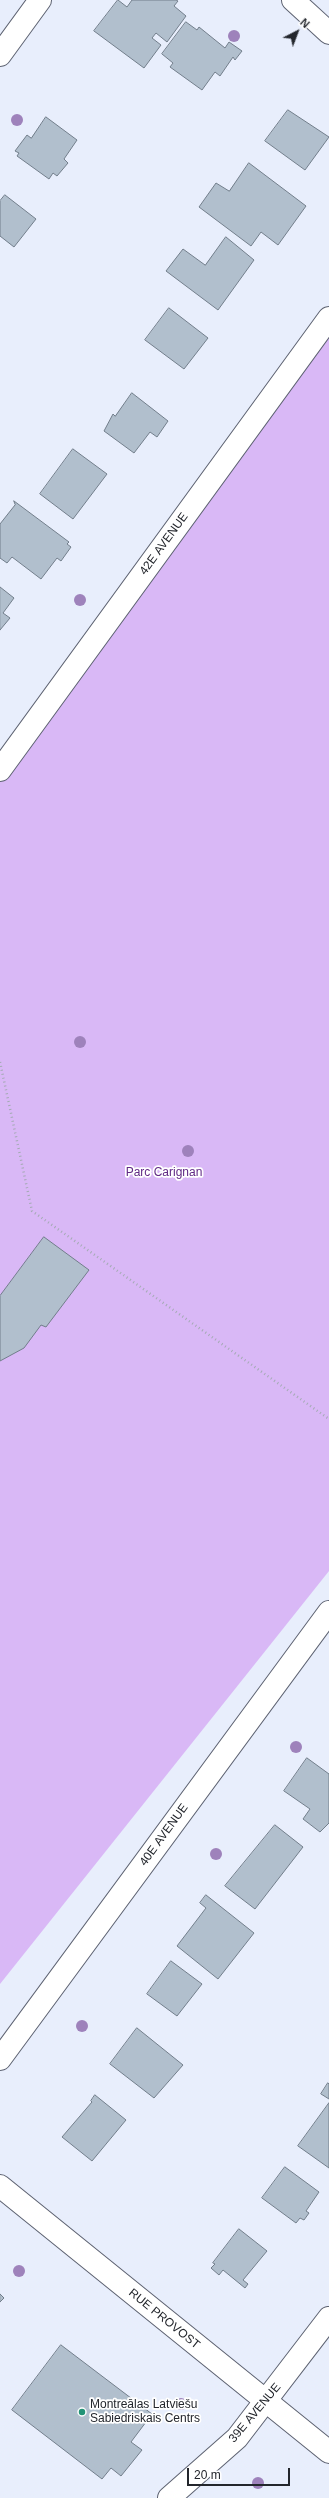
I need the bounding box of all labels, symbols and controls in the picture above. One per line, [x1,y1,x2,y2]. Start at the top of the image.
north arrow [277,12,317,52]
text: N [298,16,312,30]
street label: 42E AVENUE [137,510,191,578]
park label: Parc Carignan [126,1166,202,1180]
street label: 40E AVENUE [137,1801,191,1869]
street label: RUE PROVOST [126,2286,202,2352]
street label: 39E AVENUE [226,2380,284,2446]
place label: Montreālas Latviešu Sabiedriskais Centrs [90,2398,200,2426]
marker: Montreālas Latviešu Sabiedriskais Centrs [77,2407,87,2417]
scale bar [189,2460,292,2486]
text: 20 m [194,2468,221,2482]

